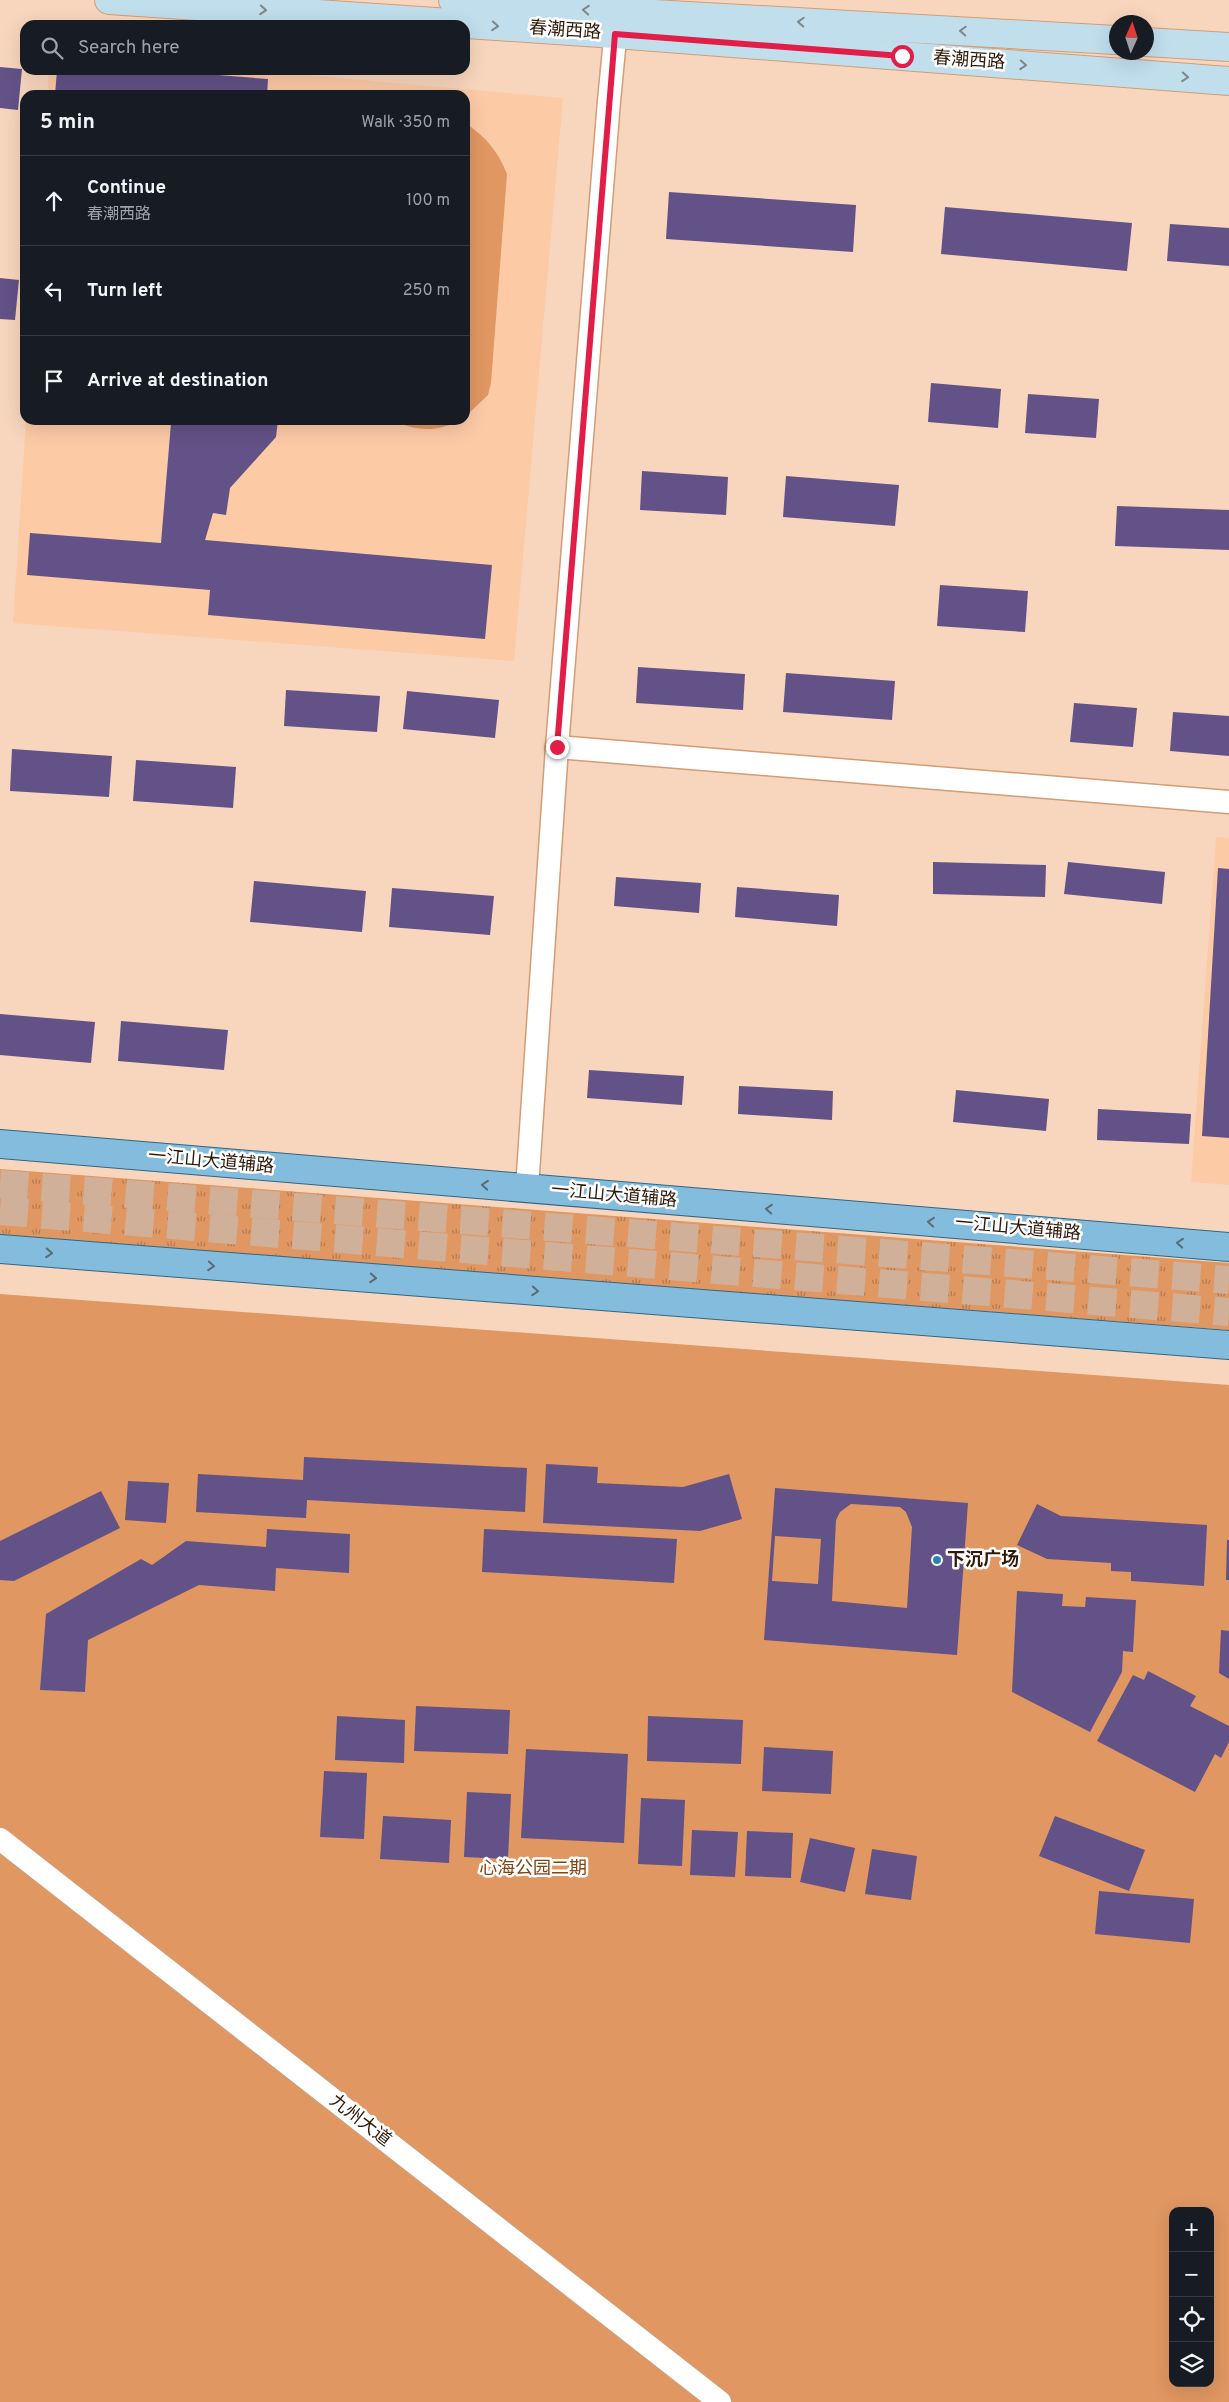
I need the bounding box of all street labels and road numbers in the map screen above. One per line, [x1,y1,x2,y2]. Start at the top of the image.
street label: 春潮西路 [528,17,602,45]
street label: 春潮西路 [932,47,1006,75]
street label: 一江山大道辅路 [147,1145,275,1179]
street label: 一江山大道辅路 [550,1179,678,1213]
street label: 一江山大道辅路 [954,1212,1082,1246]
street label: 九州大道 [325,2090,395,2152]

